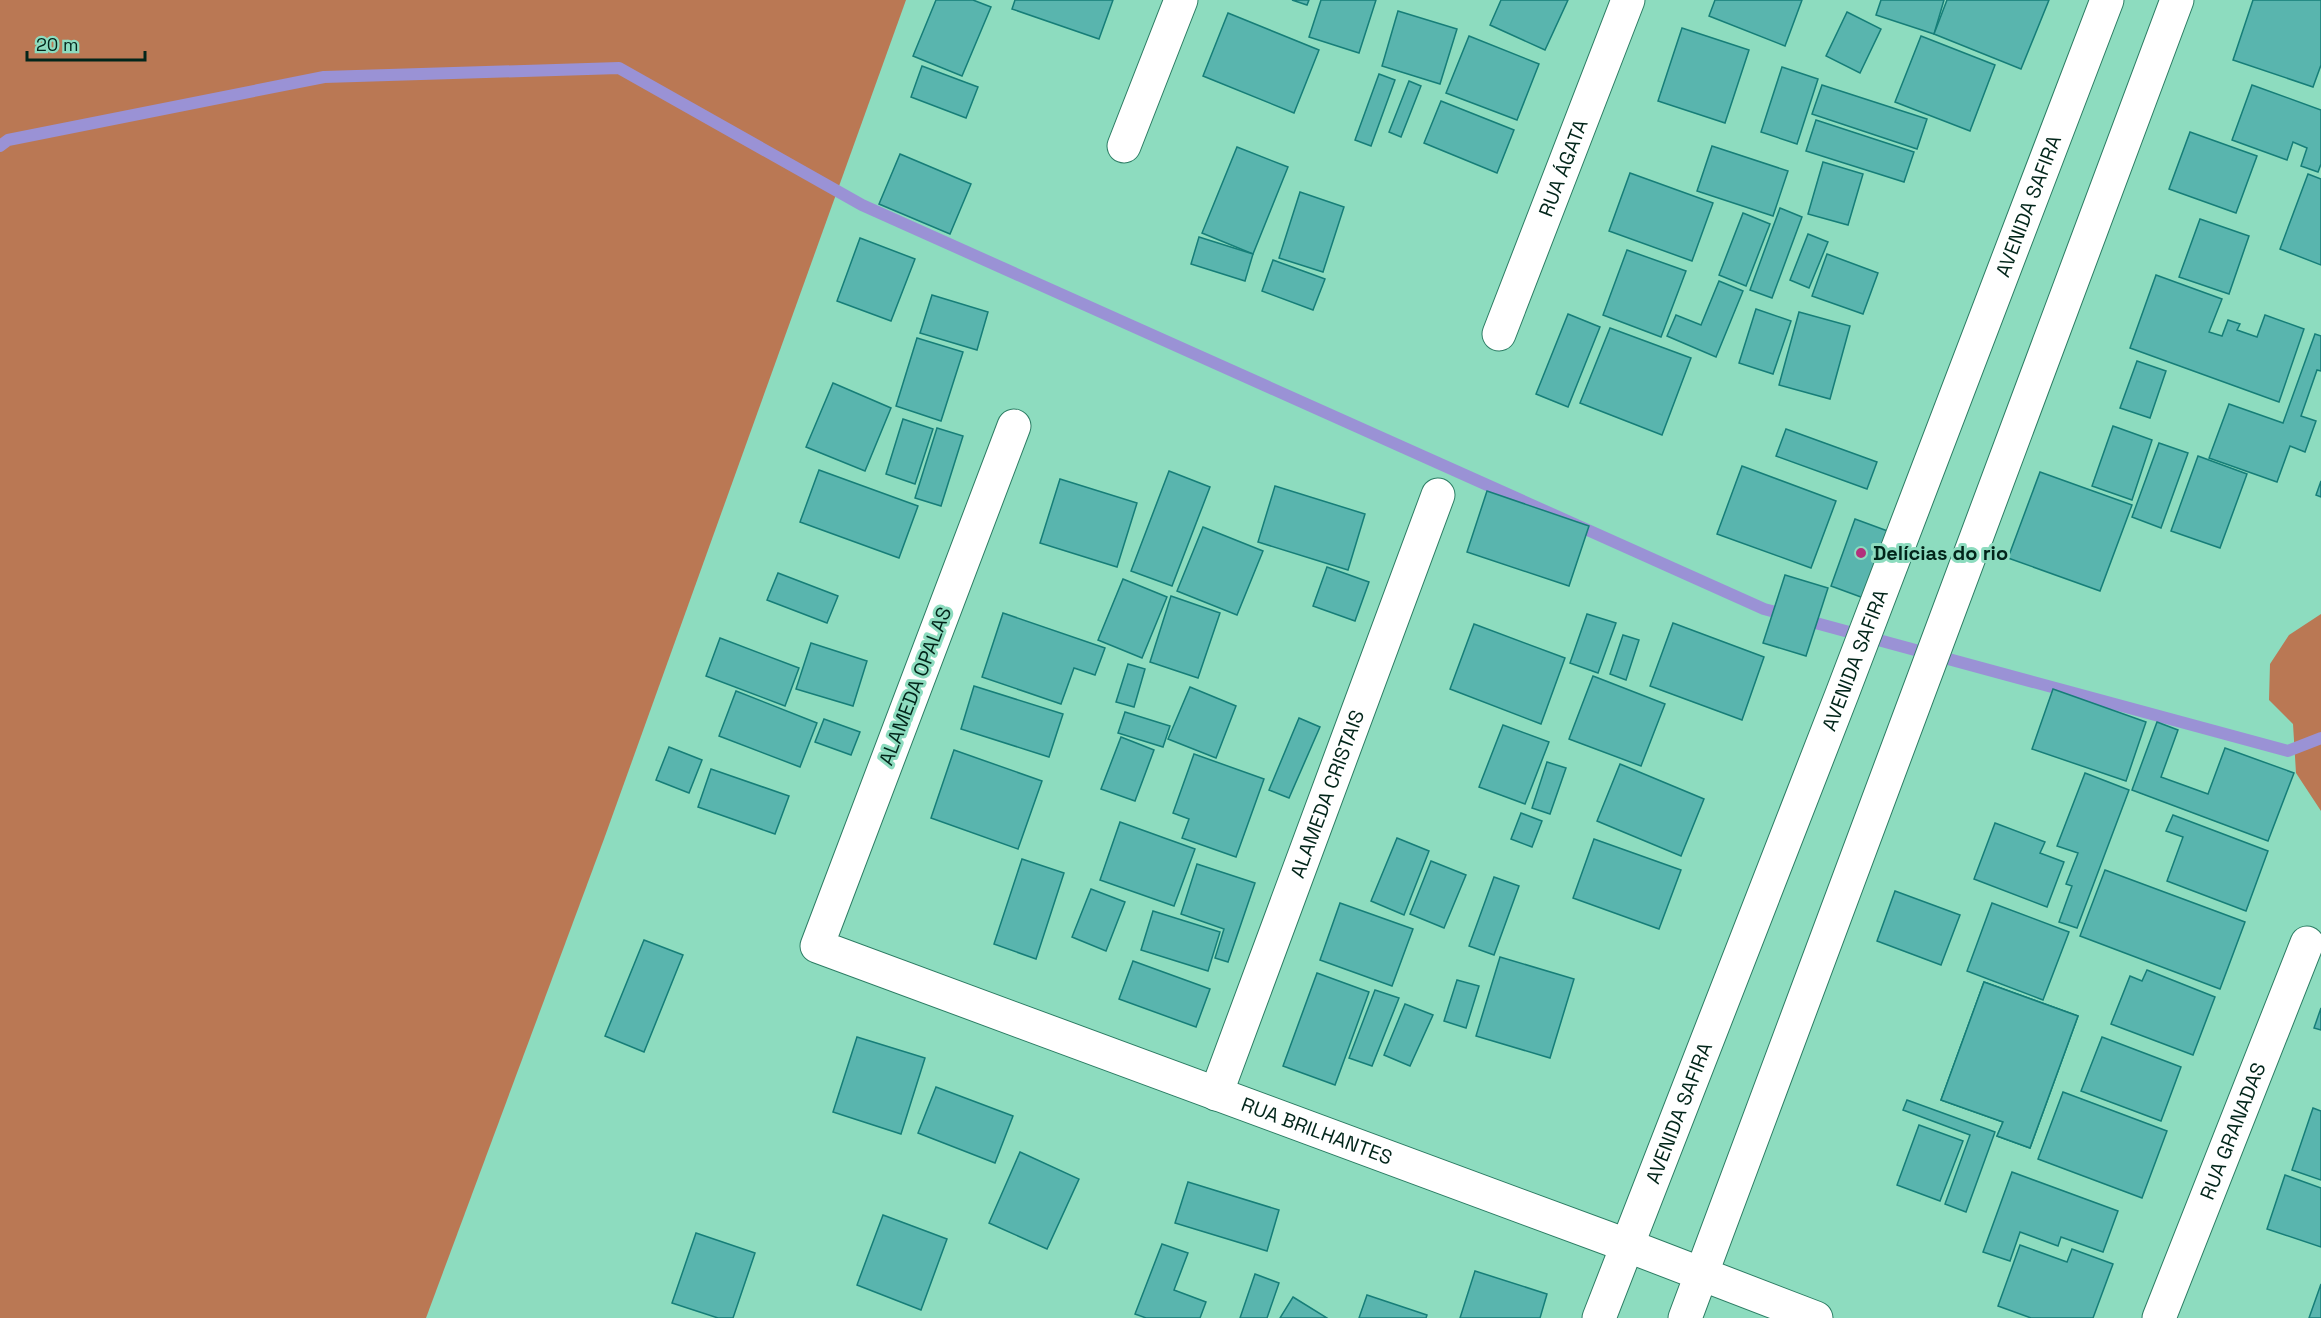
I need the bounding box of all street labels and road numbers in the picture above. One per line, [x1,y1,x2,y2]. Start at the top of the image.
street label: RUA ÁGATA [1533,115,1594,220]
street label: AVENIDA SAFIRA [1989,131,2067,281]
street label: AVENIDA SAFIRA [1816,585,1894,735]
street label: ALAMEDA OPALAS [873,603,957,769]
street label: ALAMEDA CRISTAIS [1284,706,1370,882]
street label: AVENIDA SAFIRA [1640,1038,1718,1187]
street label: RUA GRANADAS [2194,1059,2272,1203]
street label: RUA BRILHANTES [1238,1091,1396,1171]

